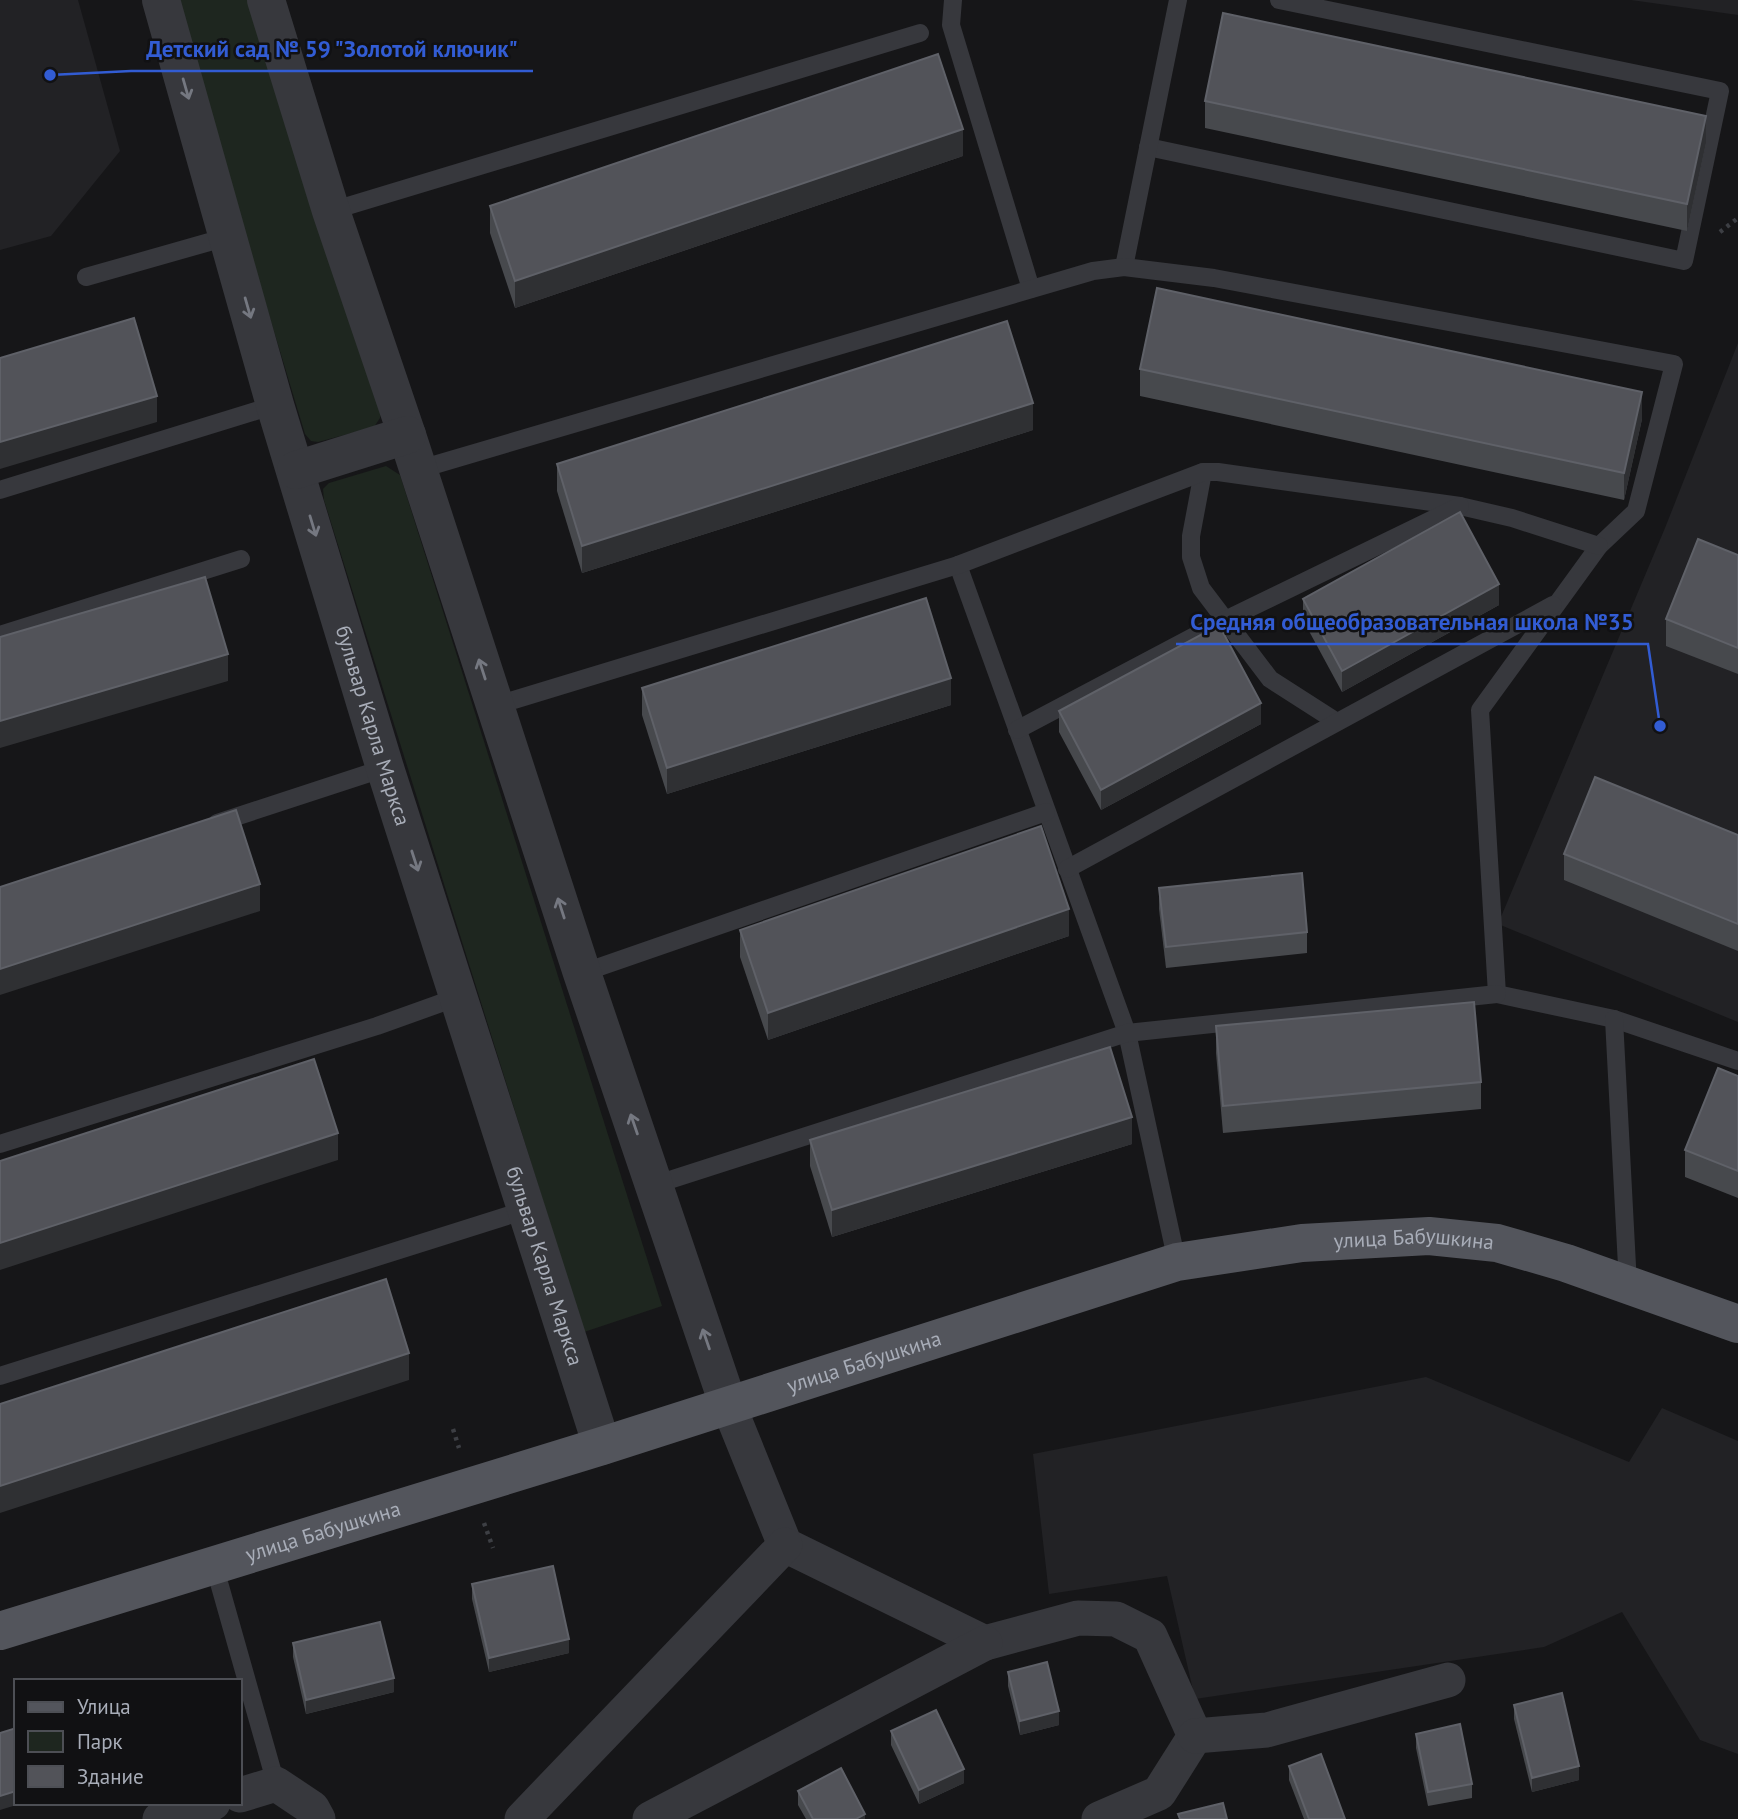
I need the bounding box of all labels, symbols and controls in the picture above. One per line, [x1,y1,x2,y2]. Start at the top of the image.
callout: Детский сад № 59 "Золотой ключик" [131,27,533,71]
text: Детский сад № 59 "Золотой ключик" [146,34,518,63]
one-way arrow [181,78,194,100]
one-way arrow [242,297,255,319]
one-way arrow [307,515,320,537]
callout: Средняя общеобразовательная школа №35 [1176,600,1648,644]
text: Средняя общеобразовательная школа №35 [1190,607,1634,636]
street label: бульвар Карла Маркса [330,622,417,829]
one-way arrow [475,658,488,680]
one-way arrow [409,850,422,872]
one-way arrow [554,898,566,920]
one-way arrow [626,1113,639,1135]
street label: бульвар Карла Маркса [500,1163,589,1369]
street label: улица Бабушкина [1333,1222,1495,1256]
street label: улица Бабушкина [783,1324,945,1399]
one-way arrow [699,1329,711,1351]
street label: улица Бабушкина [242,1495,404,1568]
legend [14,1679,242,1805]
text: Улица [77,1693,131,1720]
text: Парк [77,1728,123,1755]
text: Здание [77,1763,144,1790]

